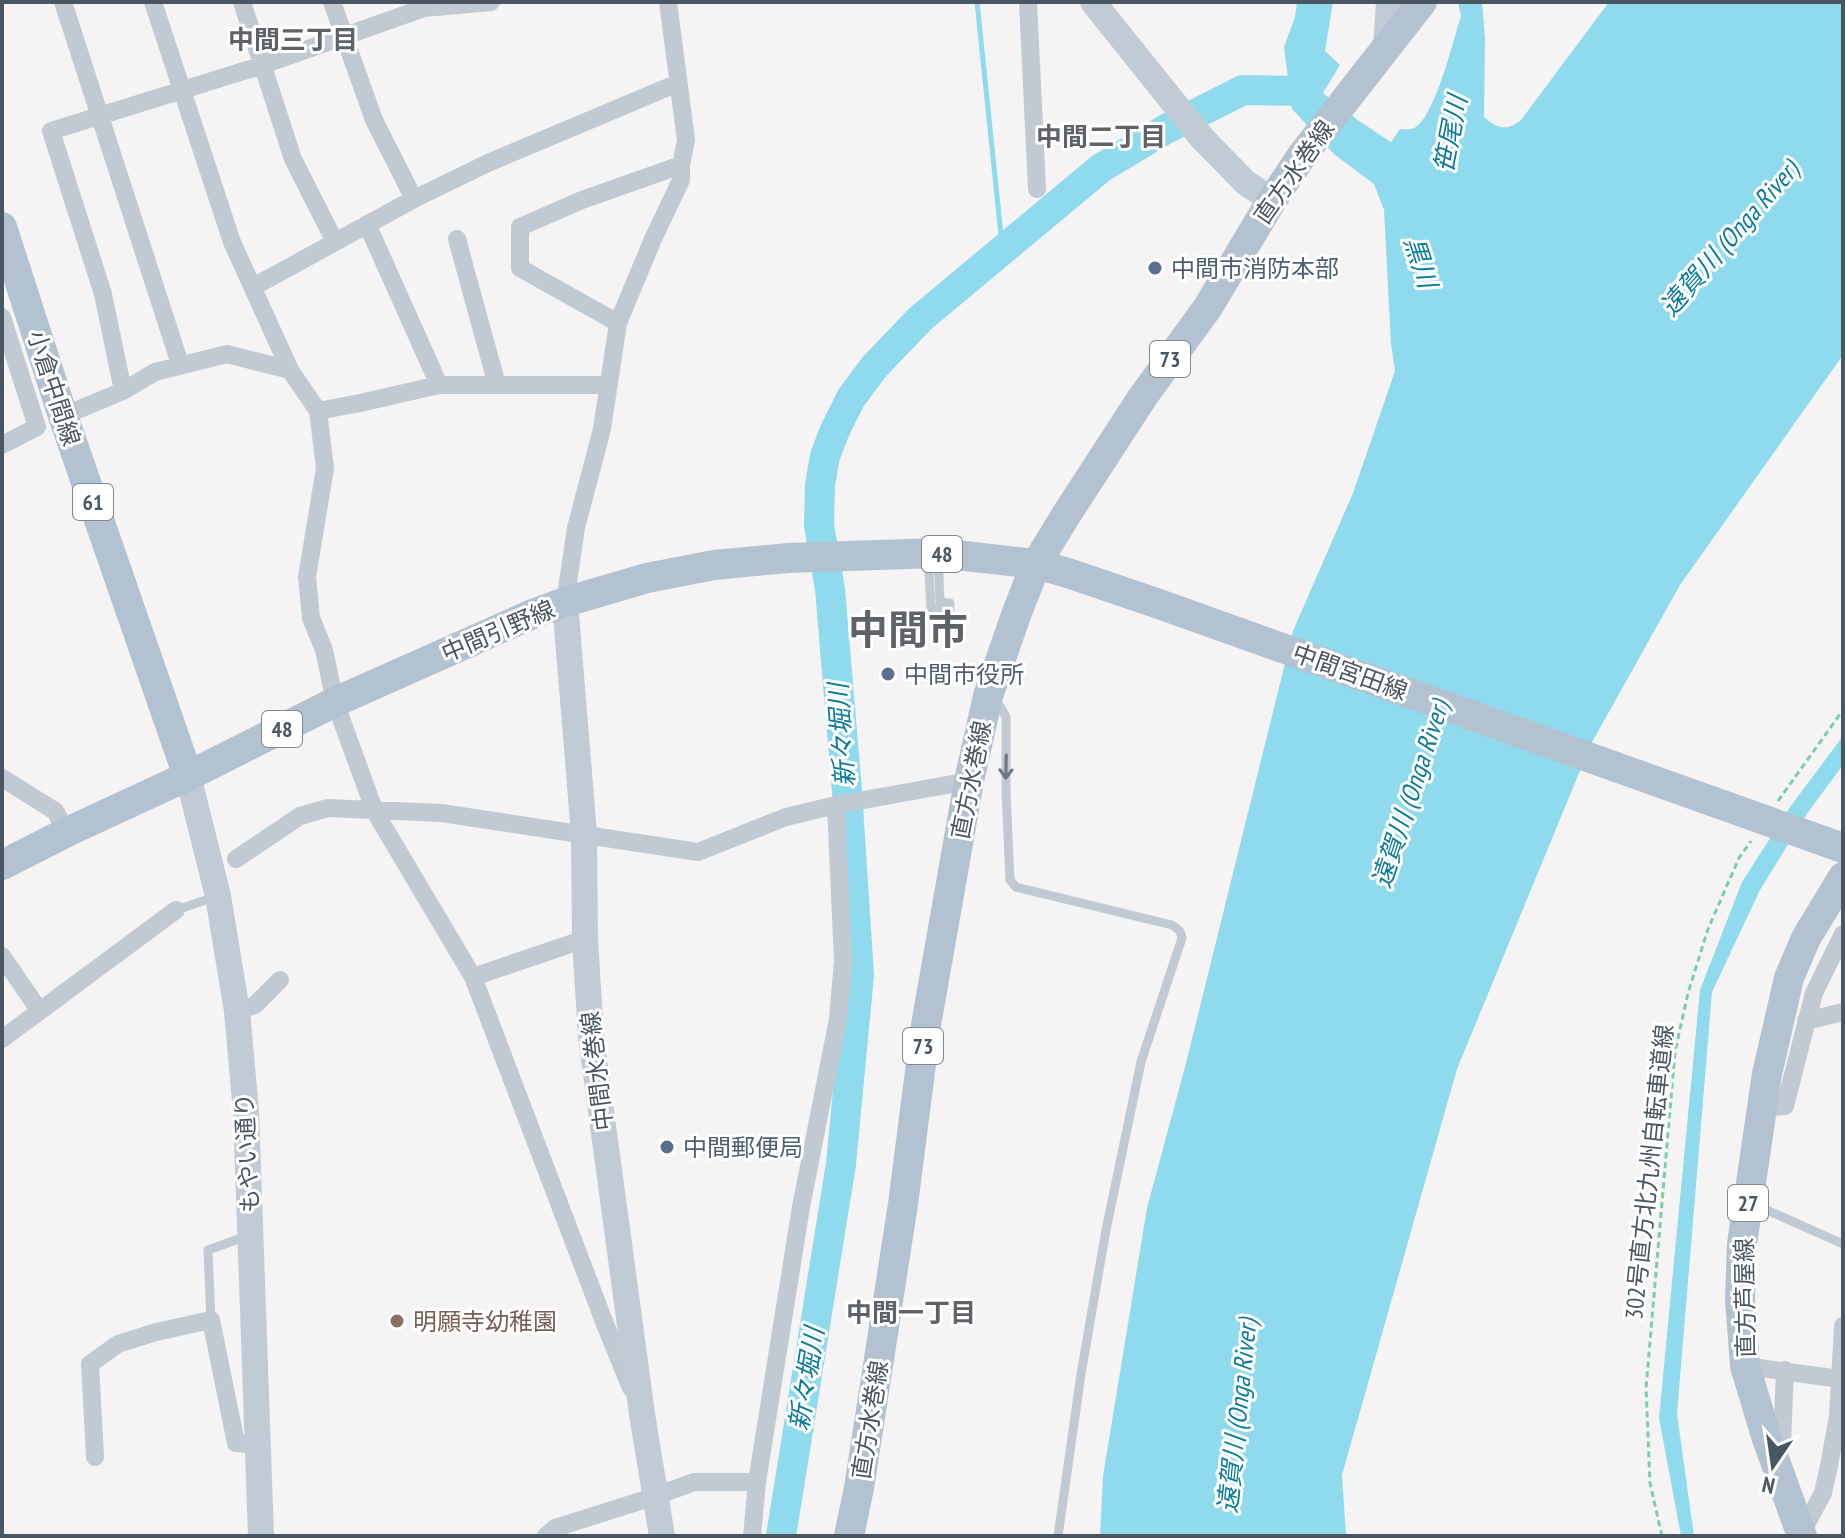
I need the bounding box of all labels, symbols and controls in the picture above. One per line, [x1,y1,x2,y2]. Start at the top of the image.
district label: 中間三丁目 [228,23,358,56]
water label: 笹尾川 [1426,90,1474,175]
street label: 直方水巻線 [1247,114,1341,230]
district label: 中間二丁目 [1036,120,1166,153]
water label: 遠賀川 (Onga River) [1653,152,1807,322]
water label: 黒川 [1397,232,1446,295]
place label: 中間市消防本部 [1171,253,1339,284]
marker: 中間市消防本部 [1146,259,1164,277]
street label: 小倉中間線 [21,326,87,450]
road number: 73 [1150,341,1190,377]
road number: 61 [73,484,113,520]
road number: 48 [922,536,962,572]
street label: 中間引野線 [437,593,559,669]
district label: 中間市 [848,603,968,655]
street label: 中間宮田線 [1288,637,1412,707]
place label: 中間市役所 [904,659,1024,690]
marker: 中間市役所 [879,665,897,683]
water label: 新々堀川 [821,679,861,788]
water label: 遠賀川 (Onga River) [1364,694,1457,892]
road number: 48 [262,711,302,747]
street label: 直方水巻線 [944,718,998,842]
one-way arrow [998,753,1014,780]
street label: 中間水巻線 [574,1010,620,1132]
street label: 302号直方北九州自転車道線 [1618,1023,1680,1321]
road number: 73 [903,1028,943,1064]
street label: もやい通り [228,1092,266,1214]
place label: 中間郵便局 [683,1132,803,1163]
marker: 中間郵便局 [658,1138,676,1156]
road number: 27 [1728,1185,1768,1221]
street label: 直方芦屋線 [1728,1238,1762,1358]
district label: 中間一丁目 [846,1296,976,1329]
place label: 明願寺幼稚園 [413,1306,557,1337]
marker: 明願寺幼稚園 [388,1312,406,1330]
water label: 遠賀川 (Onga River) [1210,1315,1264,1514]
water label: 新々堀川 [782,1322,831,1433]
street label: 直方水巻線 [845,1358,895,1482]
north arrow [1733,1426,1813,1506]
text: N [1760,1471,1777,1500]

